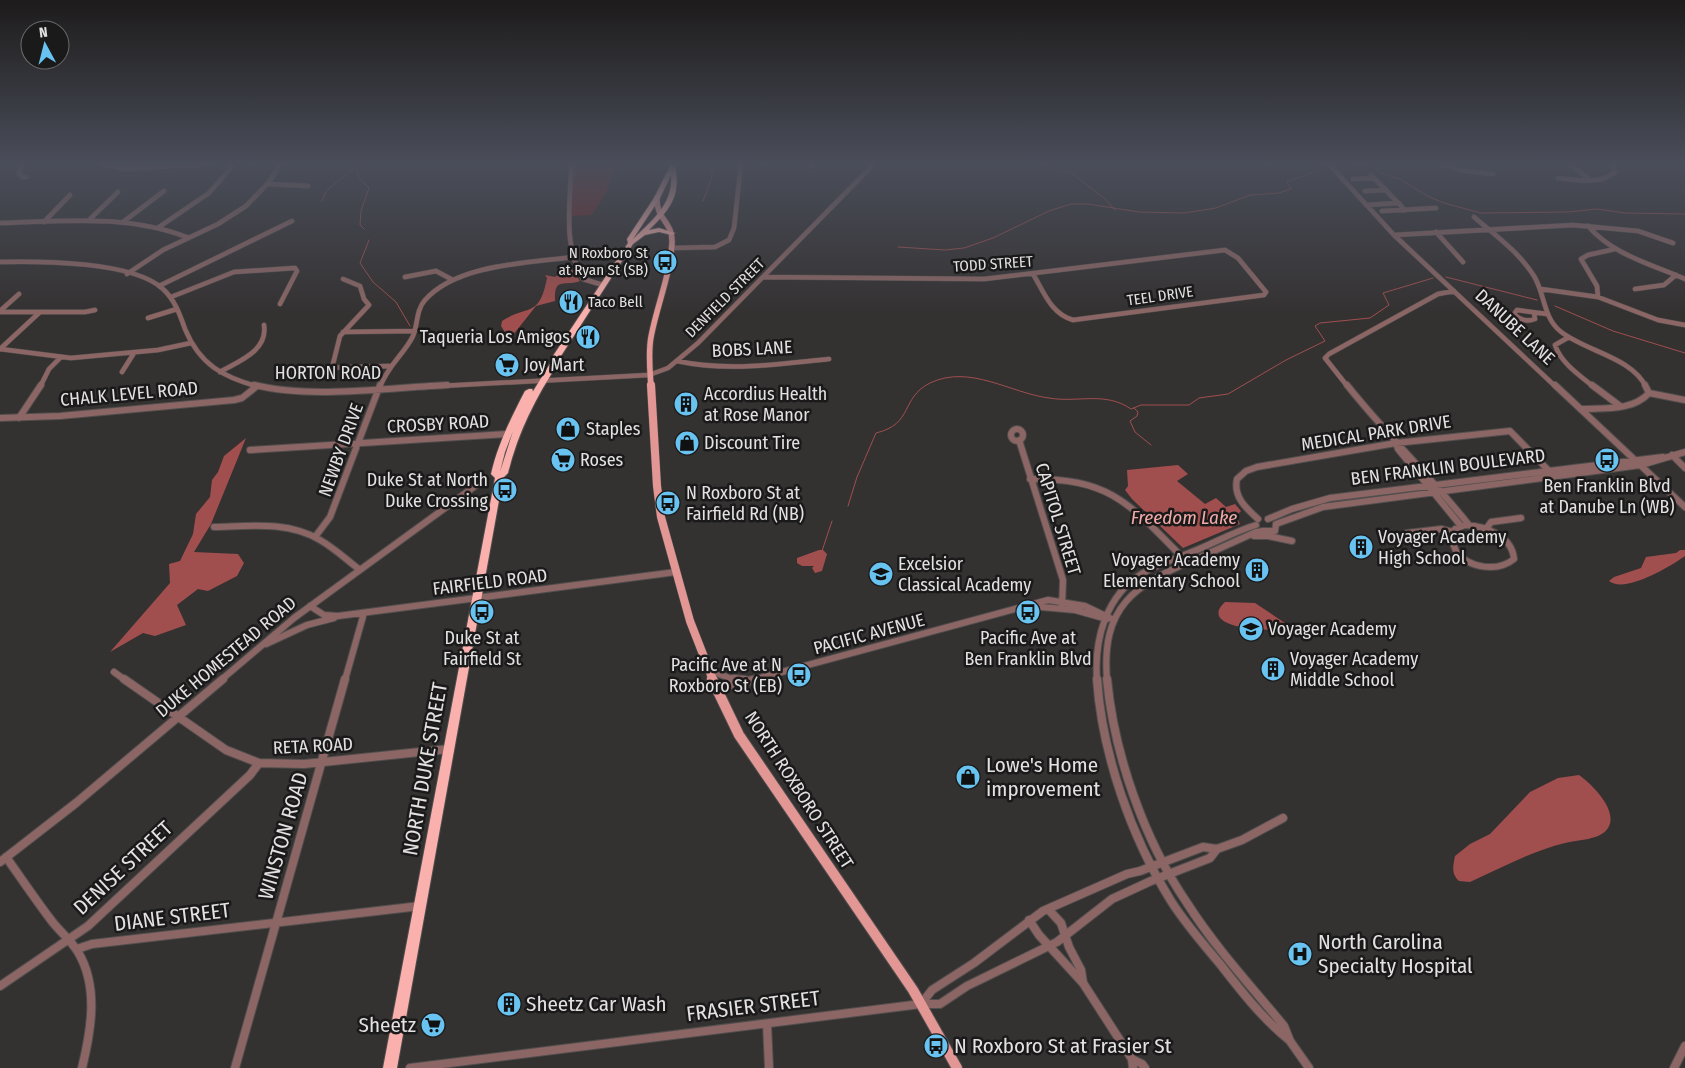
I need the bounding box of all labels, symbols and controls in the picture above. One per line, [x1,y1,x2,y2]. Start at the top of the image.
north arrow [20,20,70,70]
text: N [38,24,49,42]
place label: N Roxboro St at Ryan St (SB) [558,244,648,279]
bus stop icon: N Roxboro St at Ryan St (SB) [652,249,678,275]
street label: TODD STREET [952,252,1034,276]
street label: DENFIELD STREET [682,255,768,341]
street label: TEEL DRIVE [1126,282,1194,310]
street label: DANUBE LANE [1471,285,1559,369]
restaurant icon: Taco Bell [558,289,584,315]
place label: Taco Bell [588,293,643,311]
restaurant icon: Taqueria Los Amigos [575,324,601,350]
place label: Taqueria Los Amigos [420,326,570,348]
street label: BOBS LANE [711,336,793,362]
supermarket icon: Joy Mart [494,352,520,378]
place label: Joy Mart [524,354,584,376]
street label: HORTON ROAD [275,362,381,384]
street label: CHALK LEVEL ROAD [59,377,199,411]
place label: Accordius Health at Rose Manor [704,383,827,426]
building icon: Accordius Health at Rose Manor [673,391,699,417]
street label: NEWBY DRIVE [314,400,368,500]
street label: CROSBY ROAD [386,410,490,438]
street label: MEDICAL PARK DRIVE [1300,410,1452,456]
shop icon: Staples [555,416,581,442]
place label: Staples [586,418,641,440]
shop icon: Discount Tire [674,430,700,456]
place label: Discount Tire [704,432,800,454]
street label: BEN FRANKLIN BOULEVARD [1350,444,1546,490]
supermarket icon: Roses [550,447,576,473]
bus stop icon: Ben Franklin Blvd at Danube Ln (WB) [1594,447,1620,473]
place label: Roses [580,449,624,471]
street label: CAPITOL STREET [1031,460,1086,578]
place label: Duke St at North Duke Crossing [367,469,489,512]
place label: Ben Franklin Blvd at Danube Ln (WB) [1539,475,1675,518]
bus stop icon: Duke St at North Duke Crossing [492,477,518,503]
place label: N Roxboro St at Fairfield Rd (NB) [686,482,804,525]
bus stop icon: N Roxboro St at Fairfield Rd (NB) [655,490,681,516]
water label: Freedom Lake [1131,506,1237,529]
place label: Voyager Academy High School [1378,526,1506,569]
building icon: Voyager Academy High School [1348,534,1374,560]
place label: Voyager Academy Elementary School [1103,549,1240,592]
place label: Excelsior Classical Academy [898,553,1031,596]
building icon: Voyager Academy Elementary School [1244,557,1270,583]
school or university icon: Excelsior Classical Academy [868,561,894,587]
street label: FAIRFIELD ROAD [431,564,549,600]
street label: DUKE HOMESTEAD ROAD [151,592,301,722]
bus stop icon: Duke St at Fairfield St [469,599,495,625]
bus stop icon: Pacific Ave at Ben Franklin Blvd [1015,599,1041,625]
street label: PACIFIC AVENUE [811,609,927,659]
school or university icon: Voyager Academy [1238,616,1264,642]
place label: Voyager Academy [1268,618,1396,640]
place label: Duke St at Fairfield St [443,627,521,670]
place label: Pacific Ave at Ben Franklin Blvd [964,627,1092,670]
place label: Voyager Academy Middle School [1290,648,1418,691]
place label: Pacific Ave at N Roxboro St (EB) [669,654,782,697]
building icon: Voyager Academy Middle School [1260,656,1286,682]
bus stop icon: Pacific Ave at N Roxboro St (EB) [786,662,812,688]
street label: NORTH DUKE STREET [397,680,453,858]
street label: NORTH ROXBORO STREET [740,707,858,873]
street label: RETA ROAD [272,733,354,759]
place label: Lowe's Home improvement [986,752,1101,802]
shop icon: Lowe's Home improvement [955,764,981,790]
street label: WINSTON ROAD [252,769,314,903]
street label: DENISE STREET [68,815,178,920]
street label: DIANE STREET [112,897,232,937]
place label: North Carolina Specialty Hospital [1318,929,1473,979]
hospital icon: North Carolina Specialty Hospital [1287,941,1313,967]
street label: FRASIER STREET [685,985,822,1027]
building icon: Sheetz Car Wash [496,991,522,1017]
place label: Sheetz Car Wash [526,991,667,1017]
place label: Sheetz [359,1012,416,1038]
supermarket icon: Sheetz [420,1012,446,1038]
bus stop icon: N Roxboro St at Frasier St [923,1033,949,1059]
place label: N Roxboro St at Frasier St [954,1033,1172,1059]

